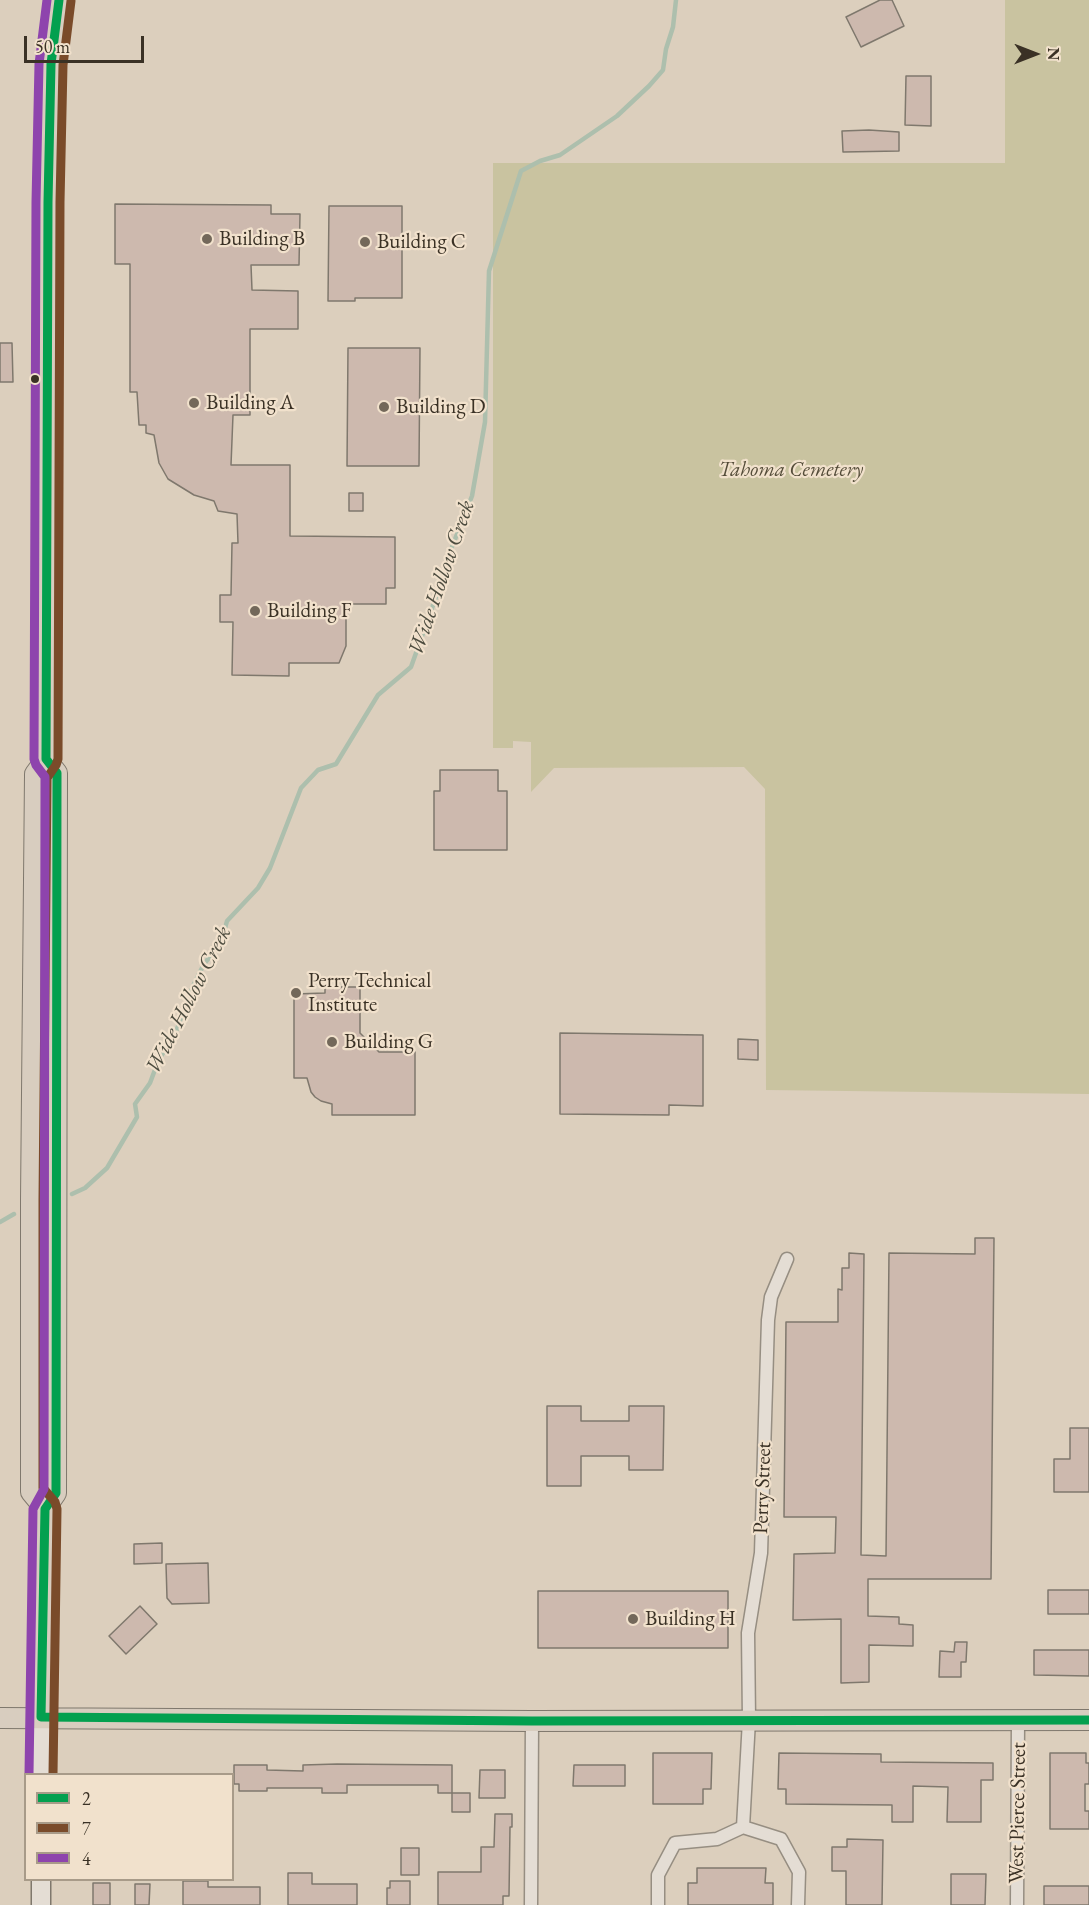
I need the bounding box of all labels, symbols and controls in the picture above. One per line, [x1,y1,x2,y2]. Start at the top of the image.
scale bar [27,24,147,62]
north arrow [1005,24,1065,84]
text: 50 m [35,35,70,58]
text: N [1043,48,1064,60]
place label: Building B [219,226,305,252]
place label: Building C [377,229,466,255]
marker: Building B [200,232,214,246]
marker: Building C [358,235,372,249]
unlabelled marker [29,373,41,385]
place label: Building A [206,390,294,416]
place label: Building D [396,394,486,420]
marker: Building A [187,396,201,410]
marker: Building D [377,400,391,414]
park label: Tahoma Cemetery [719,457,863,483]
water label: Wide Hollow Creek [403,497,481,659]
place label: Building F [267,598,352,624]
marker: Building F [248,604,262,618]
water label: Wide Hollow Creek [140,922,238,1078]
place label: Perry Technical Institute [308,968,431,1018]
marker: Perry Technical Institute [289,986,303,1000]
place label: Building G [344,1029,433,1055]
marker: Building G [325,1035,339,1049]
street label: Perry Street [749,1441,777,1535]
place label: Building H [645,1606,736,1632]
marker: Building H [626,1612,640,1626]
street label: West Pierce Street [1004,1742,1032,1884]
legend [24,1773,234,1881]
text: 2 [82,1787,91,1810]
text: 7 [82,1817,91,1840]
text: 4 [82,1847,91,1870]

